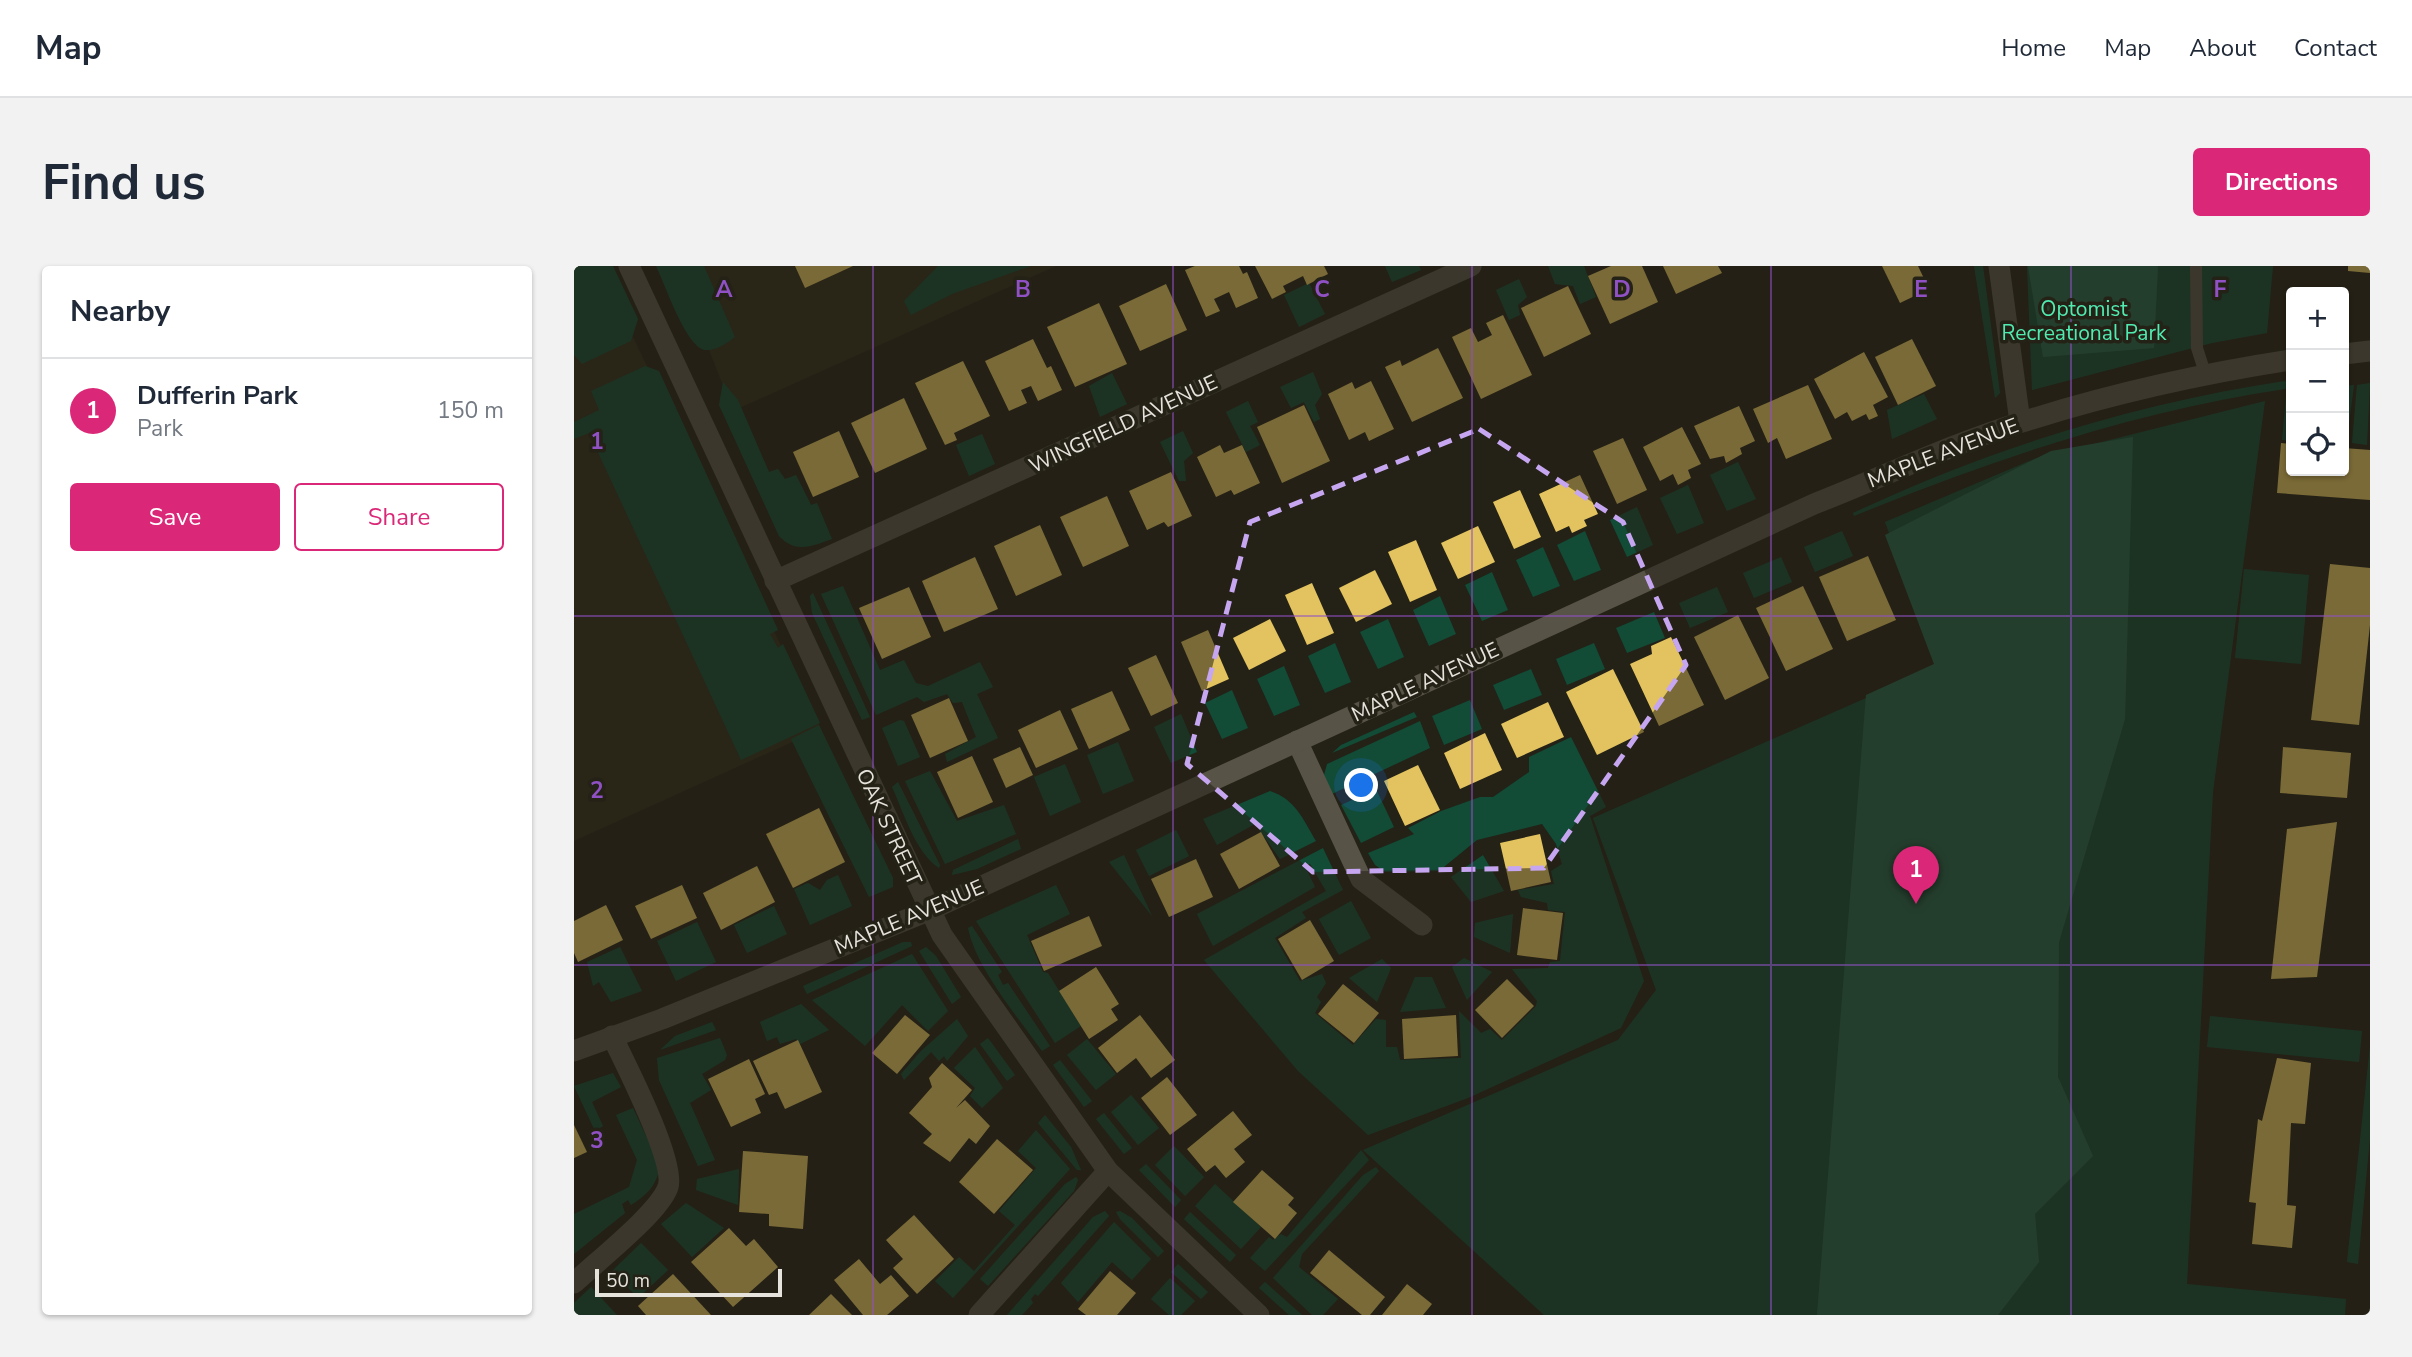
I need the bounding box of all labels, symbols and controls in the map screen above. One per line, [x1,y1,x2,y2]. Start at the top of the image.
text: Map [35,26,102,71]
text: Home [2001,32,2066,64]
text: Map [2104,32,2151,64]
text: About [2189,32,2256,64]
text: Contact [2294,32,2377,64]
button: Directions [2193,148,2370,216]
text: Find us [42,149,206,216]
text: A [715,274,733,305]
text: B [1015,274,1031,305]
text: C [1314,274,1330,305]
text: D [1613,274,1631,305]
text: E [1914,274,1928,305]
text: F [2214,274,2227,305]
map controls [2286,287,2349,476]
button: + [2286,287,2349,350]
text: Nearby [70,291,170,332]
park label: Optomist Recreational Park [2002,295,2167,347]
button: − [2286,350,2349,413]
street label: WINGFIELD AVENUE [1024,368,1222,480]
text: Dufferin Park [137,378,298,413]
text: 1 [86,395,100,426]
text: 150 m [437,395,504,426]
street label: MAPLE AVENUE [1864,411,2022,495]
text: Park [137,413,183,444]
button: locate [2286,413,2349,476]
text: 1 [590,426,604,457]
button: Save [70,483,280,551]
button: Share [294,483,504,551]
street label: MAPLE AVENUE [1347,636,1503,728]
street label: OAK STREET [850,764,928,890]
your location [1344,768,1378,802]
text: 2 [590,775,604,806]
pin: 1 [1893,846,1939,904]
street label: MAPLE AVENUE [830,873,988,961]
text: 3 [590,1125,604,1156]
scale bar [595,1266,782,1298]
text: 50 m [606,1268,650,1294]

